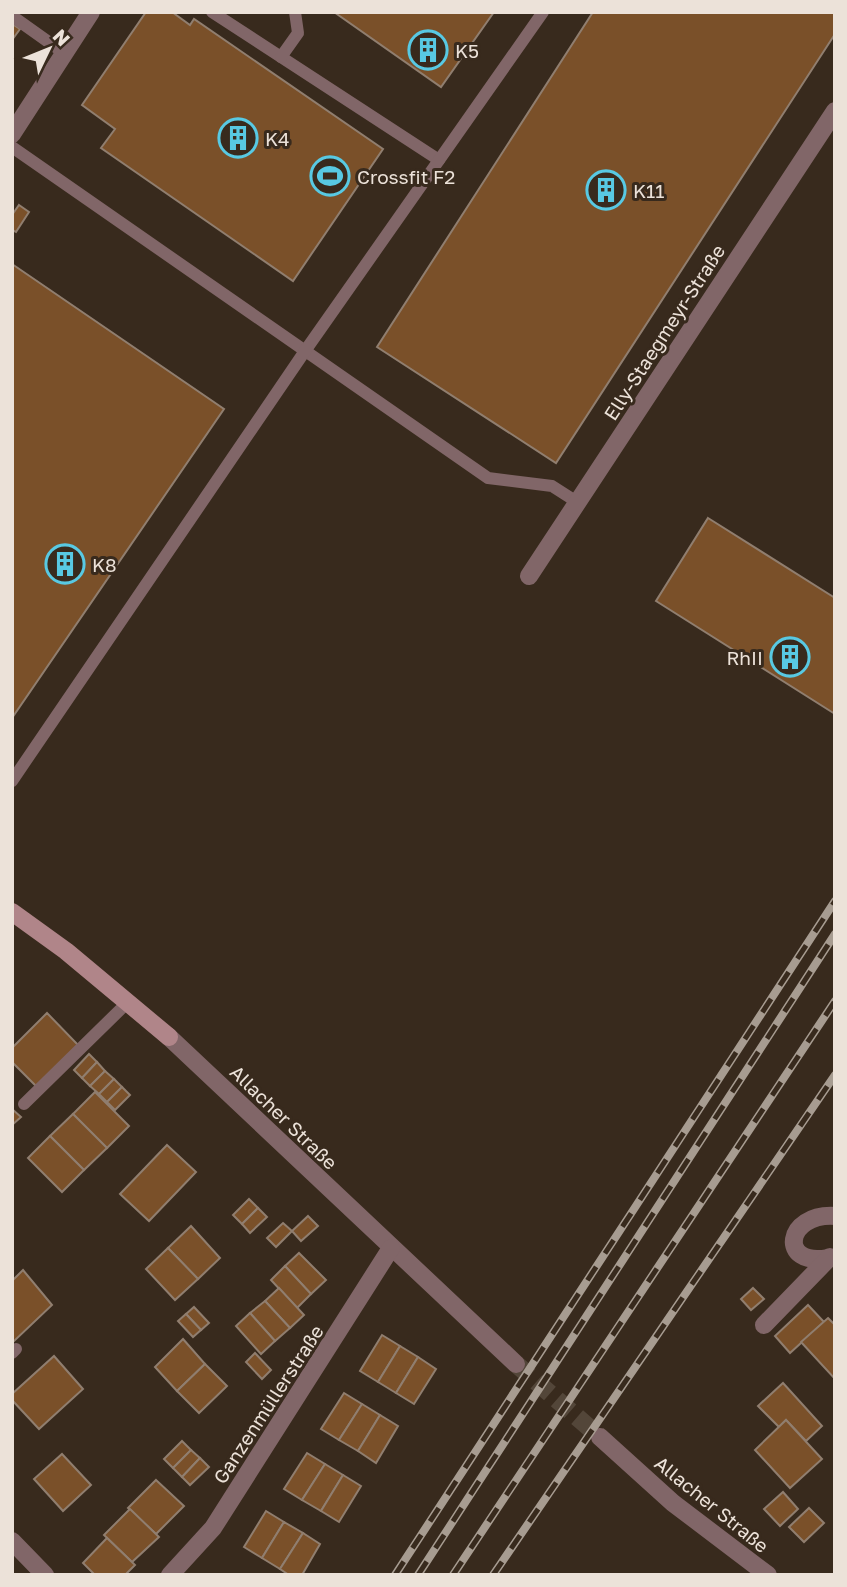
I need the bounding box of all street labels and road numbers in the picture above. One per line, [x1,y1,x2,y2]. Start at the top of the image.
street label: Elly-Staegmeyr-Straße [599,240,729,424]
street label: Allacher Straße [226,1060,342,1174]
street label: Ganzenmüllerstraße [208,1320,328,1488]
street label: Allacher Straße [650,1451,774,1557]

